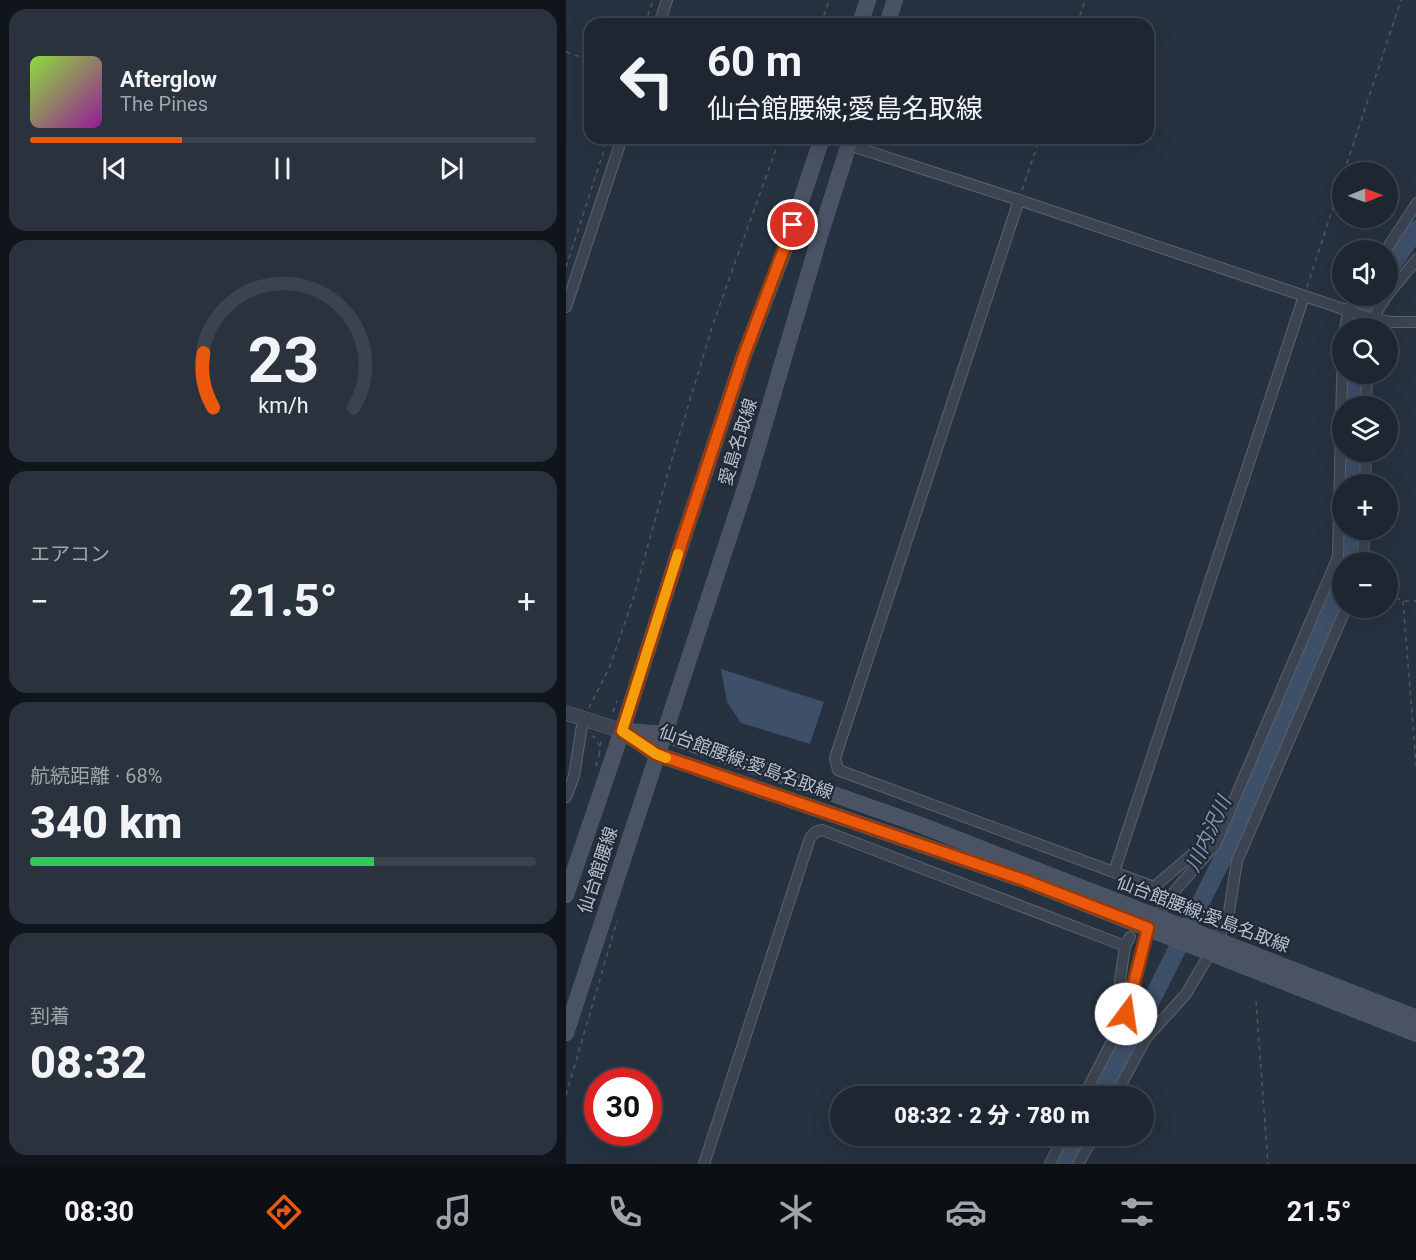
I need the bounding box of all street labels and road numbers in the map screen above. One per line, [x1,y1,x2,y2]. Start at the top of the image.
street label: 愛島名取線 [714,396,761,488]
street label: 仙台館腰線;愛島名取線 [656,720,836,803]
street label: 仙台館腰線 [574,824,621,916]
street label: 仙台館腰線;愛島名取線 [1114,871,1293,956]

